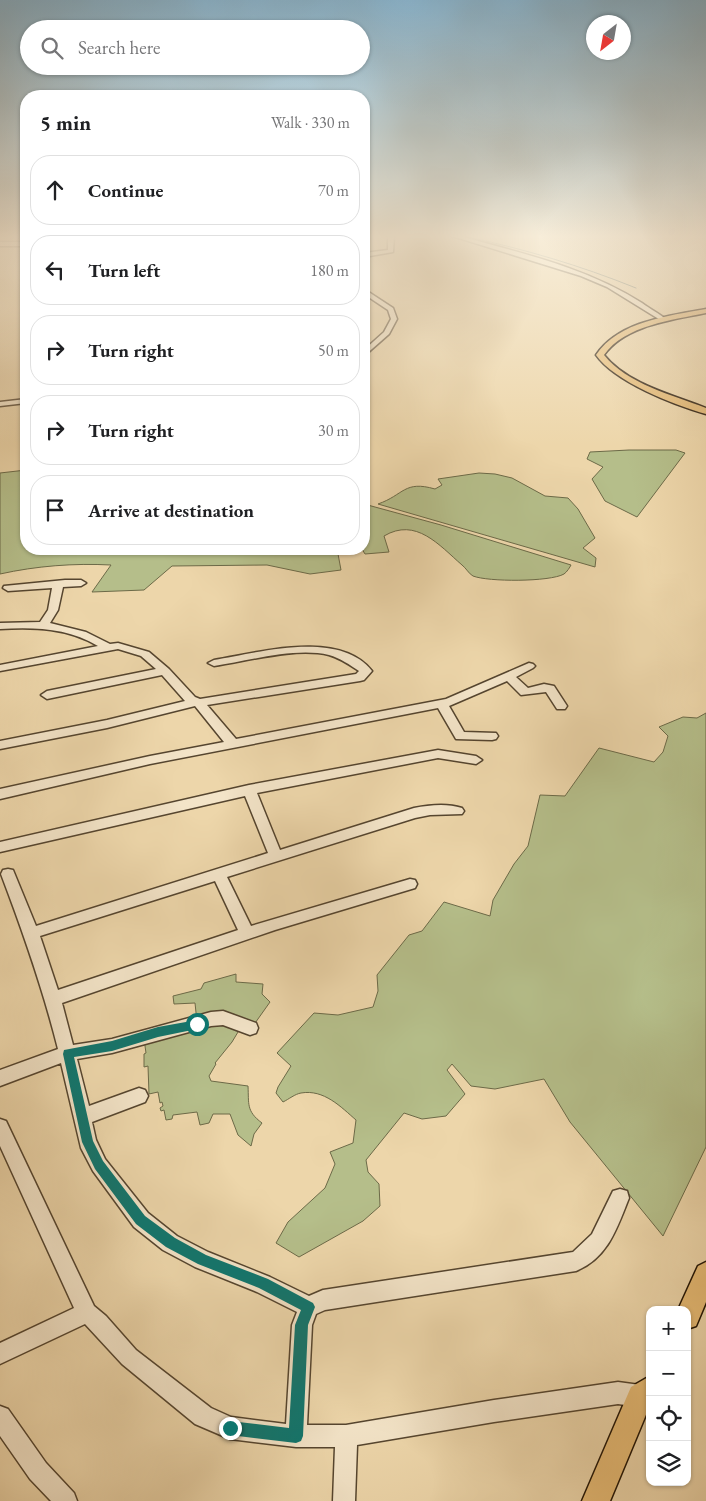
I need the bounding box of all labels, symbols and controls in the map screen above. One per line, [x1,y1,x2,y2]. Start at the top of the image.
north arrow [586,15,631,60]
search box [20,20,370,75]
icon: search [38,34,66,62]
text: Search here [78,35,160,60]
text: 5 min [40,109,91,136]
text: Walk · 330 m [271,112,350,133]
icon: ahead [41,176,69,204]
text: Continue [88,178,163,203]
text: 70 m [318,180,349,201]
icon: left [41,256,69,284]
text: Turn left [88,258,160,283]
text: 180 m [310,260,349,281]
icon: right [41,336,69,364]
text: Turn right [88,338,174,363]
text: 50 m [318,340,349,361]
icon: right [41,416,69,444]
text: Turn right [88,418,174,443]
text: 30 m [318,420,349,441]
icon: arrive [41,496,69,524]
text: Arrive at destination [88,498,254,523]
route start [186,1013,209,1036]
map controls [646,1306,691,1486]
button: + [646,1306,691,1351]
button: − [646,1351,691,1396]
button: locate [646,1396,691,1441]
route end [219,1417,242,1440]
button: layers [646,1441,691,1486]

